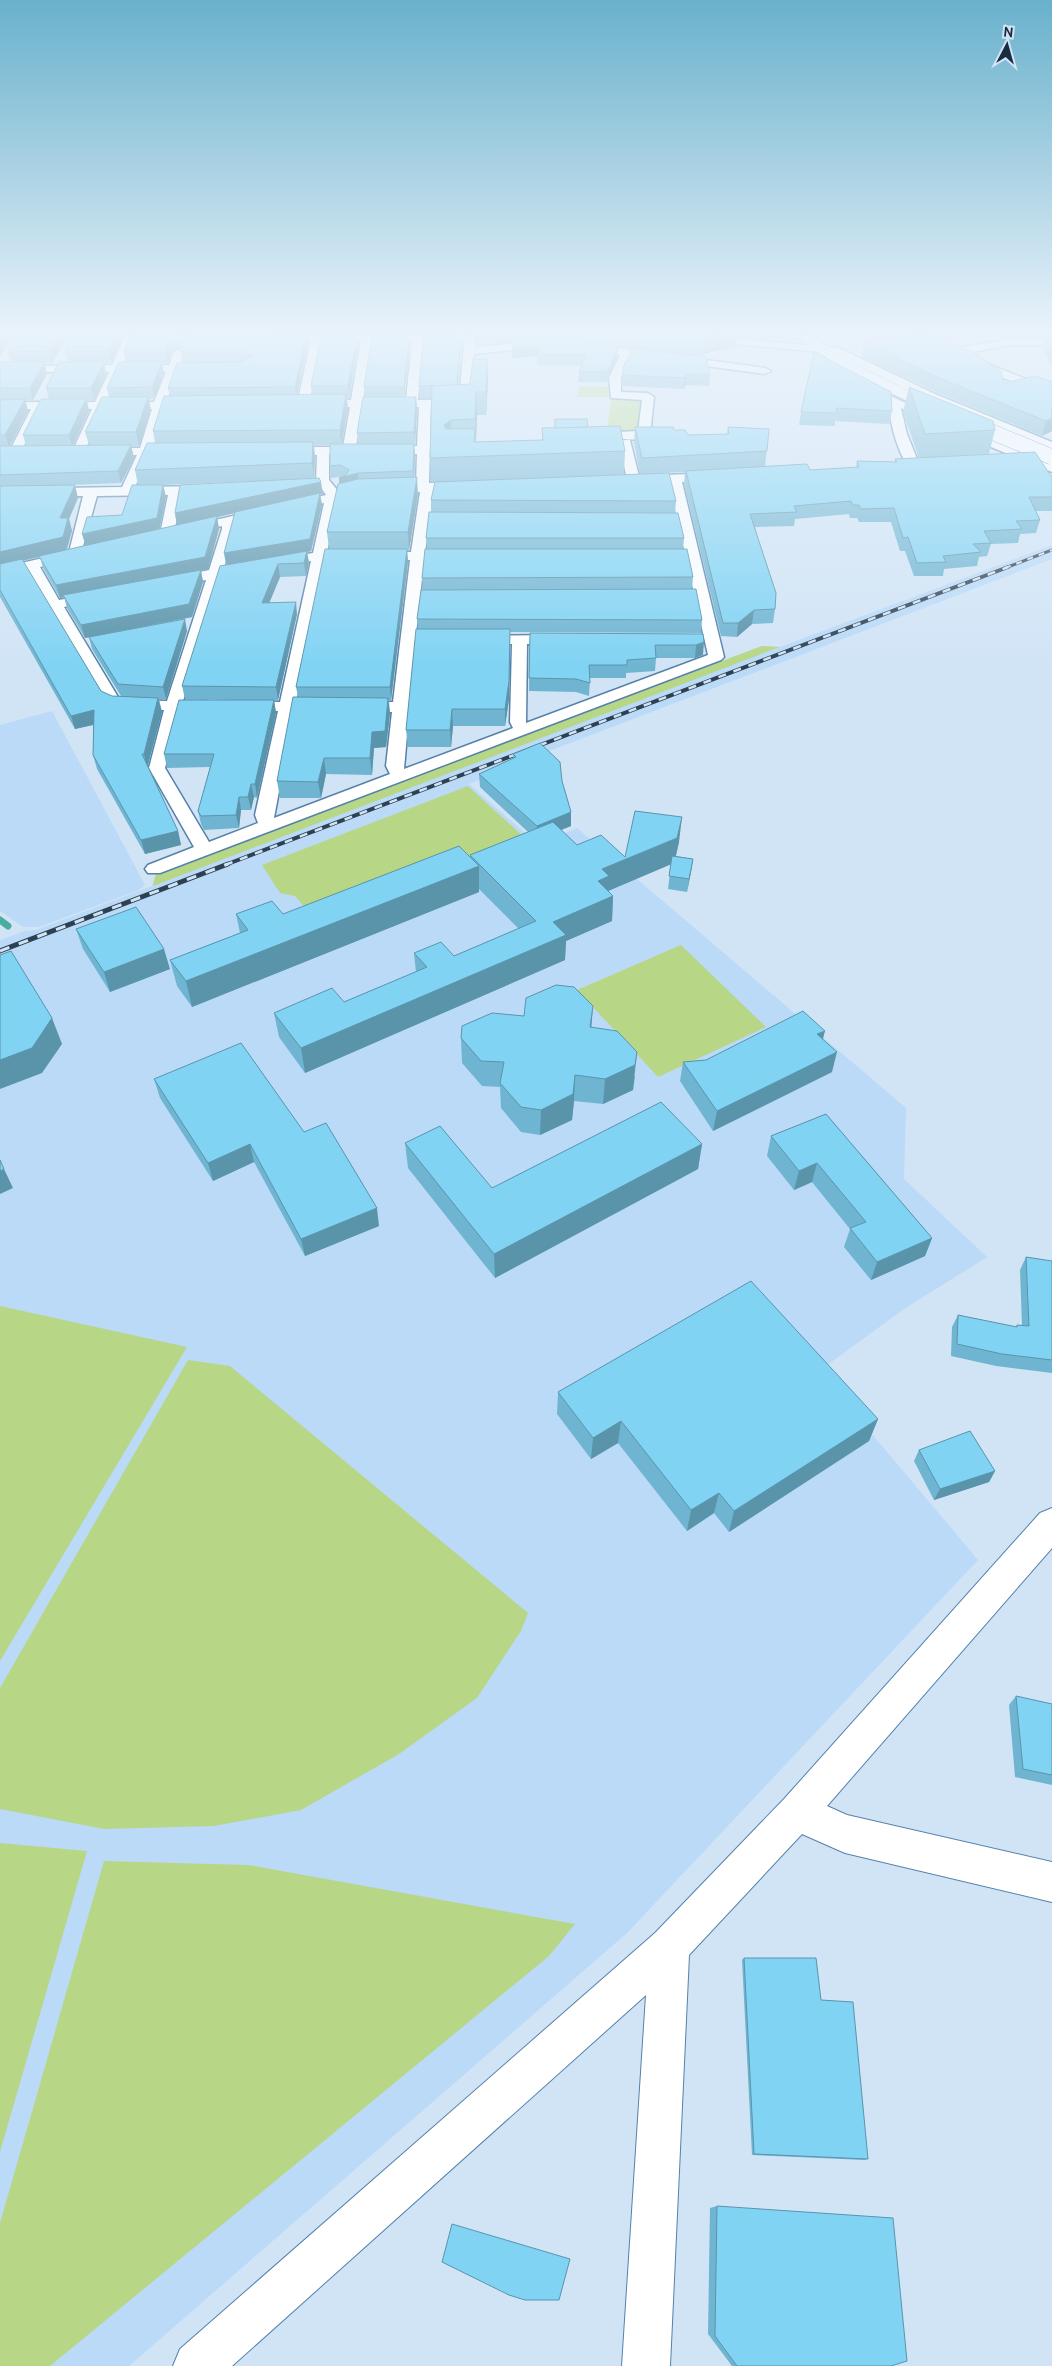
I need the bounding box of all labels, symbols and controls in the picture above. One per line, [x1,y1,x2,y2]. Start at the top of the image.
north arrow [982,20,1032,70]
text: N [1002,23,1014,42]

